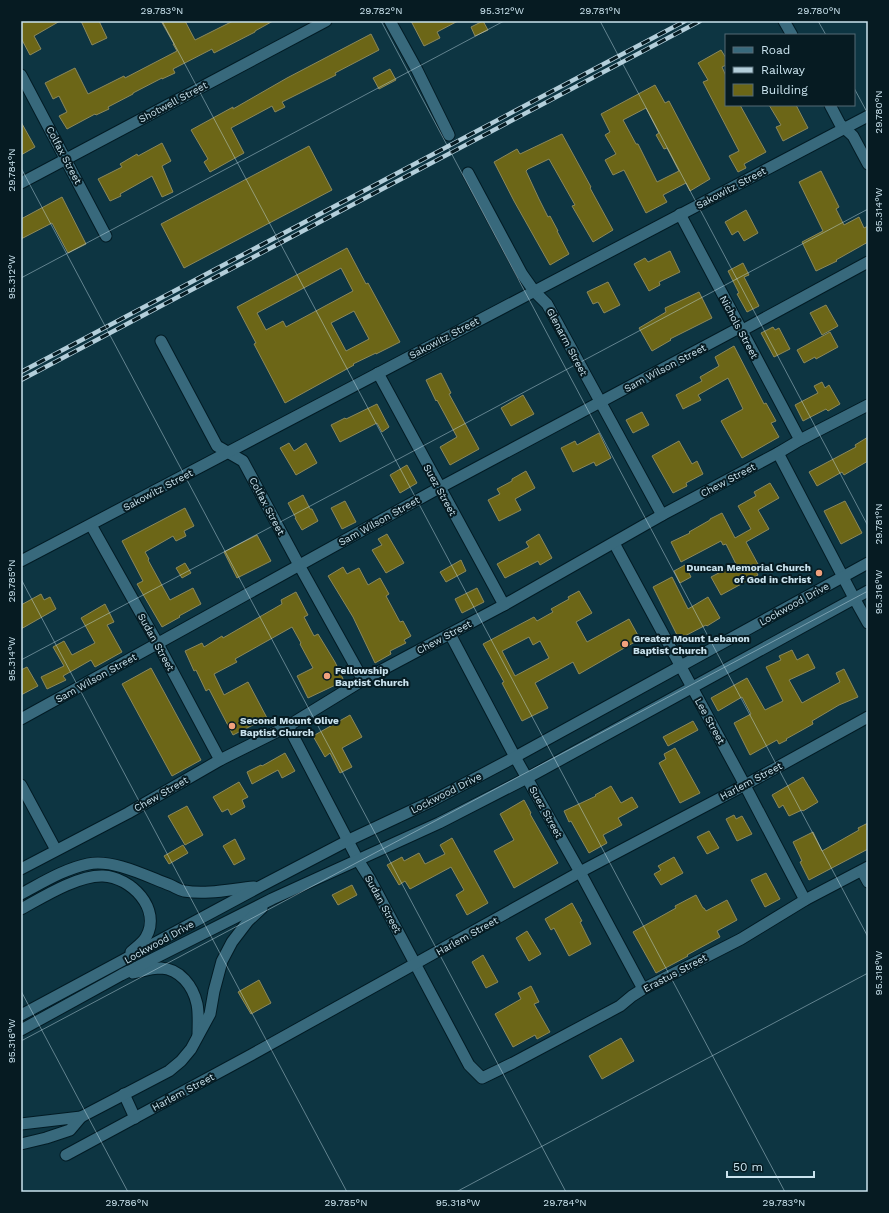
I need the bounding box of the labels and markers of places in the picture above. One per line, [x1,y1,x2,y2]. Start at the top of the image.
place label: Duncan Memorial Church of God in Christ [686,562,812,585]
marker: Duncan Memorial Church of God in Christ [814,568,824,578]
place label: Greater Mount Lebanon Baptist Church [633,633,750,656]
marker: Greater Mount Lebanon Baptist Church [620,639,630,649]
place label: Fellowship Baptist Church [335,665,409,688]
marker: Fellowship Baptist Church [322,671,332,681]
place label: Second Mount Olive Baptist Church [240,715,339,738]
marker: Second Mount Olive Baptist Church [227,721,237,731]

